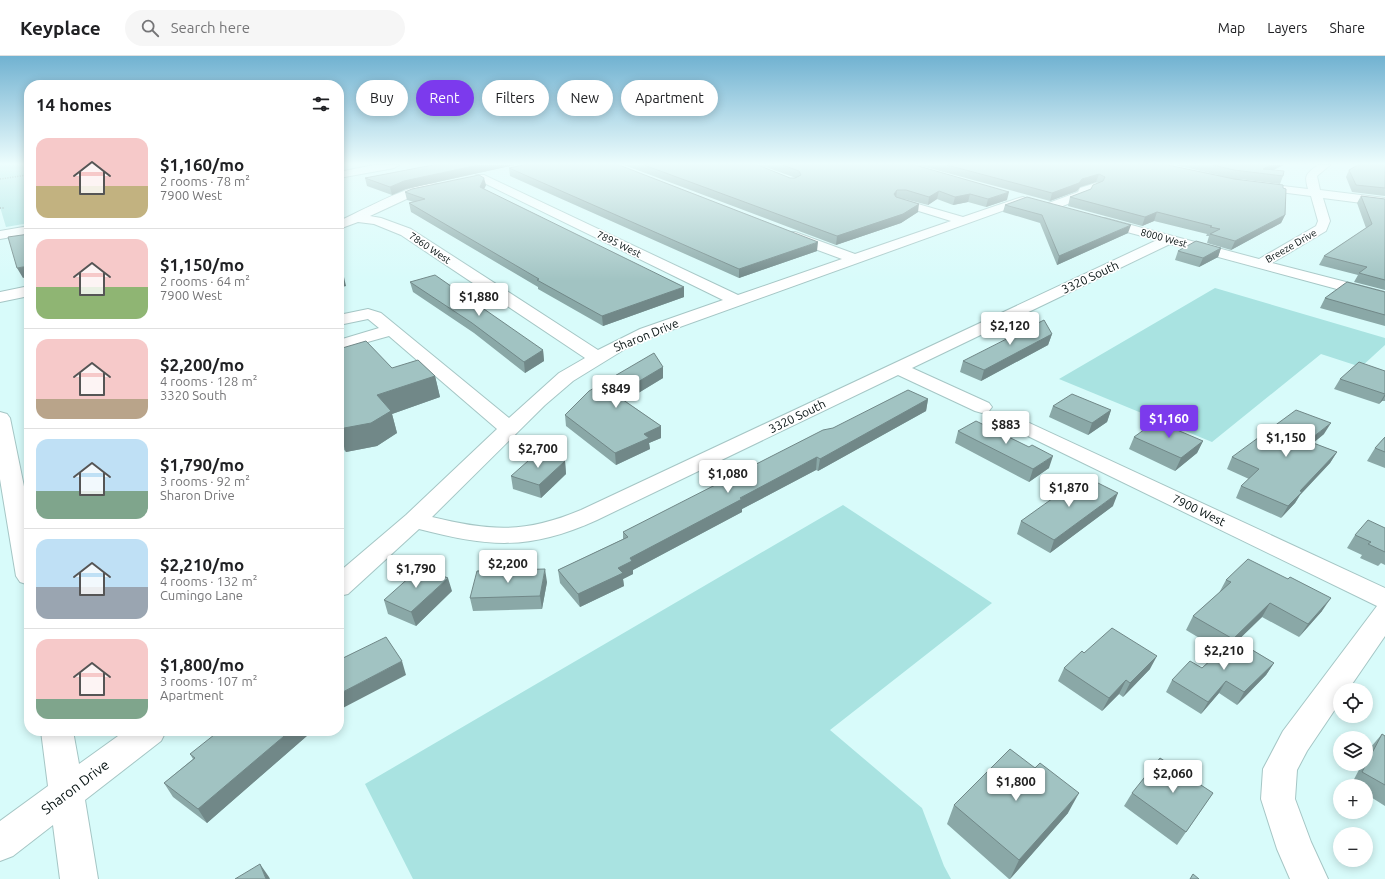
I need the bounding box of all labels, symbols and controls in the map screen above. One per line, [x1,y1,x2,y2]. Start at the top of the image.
search box [125,10,405,46]
text: Keyplace [20,17,101,39]
icon: search [139,17,161,39]
text: Search here [171,19,250,36]
text: Map [1218,20,1245,36]
text: Layers [1267,20,1307,36]
text: Share [1329,20,1365,36]
chip: Buy [356,80,408,116]
chip: Rent [416,80,474,116]
chip: Filters [482,80,549,116]
chip: New [557,80,613,116]
chip: Apartment [621,80,718,116]
icon: filters [310,93,332,115]
text: 14 homes [36,95,112,114]
icon: home [68,154,116,202]
text: $1,160/mo [160,155,244,174]
text: 2 rooms · 78 m² [160,174,250,188]
text: 7900 West [160,188,222,202]
street label: 8000 West [1140,227,1189,250]
street label: Breeze Drive [1264,227,1318,265]
street label: 7895 West [595,229,643,259]
street label: 7860 West [407,230,453,266]
icon: home [68,255,116,303]
text: $1,150/mo [160,255,244,274]
street label: 3320 South [1059,258,1121,296]
text: 2 rooms · 64 m² [160,274,250,288]
pin: $1,880 [446,283,512,317]
text: 7900 West [160,288,222,302]
text: $1,880 [459,289,499,303]
pin: $2,120 [977,312,1043,346]
street label: Sharon Drive [612,316,680,354]
text: $2,120 [990,318,1030,332]
icon: home [68,355,116,403]
text: $2,200/mo [160,355,244,374]
text: 4 rooms · 128 m² [160,374,257,388]
pin: $849 [592,375,640,409]
text: $849 [601,381,631,395]
text: 3320 South [160,388,227,402]
street label: 3320 South [766,397,828,435]
pin: $1,160 [1136,405,1202,439]
pin: $883 [982,411,1030,445]
text: $1,160 [1149,411,1189,425]
text: $883 [991,417,1021,431]
pin: $1,150 [1253,424,1319,458]
text: $1,150 [1266,430,1306,444]
pin: $2,700 [505,435,571,469]
text: $2,700 [518,441,558,455]
icon: home [68,455,116,503]
text: $1,790/mo [160,455,244,474]
pin: $1,080 [695,460,761,494]
text: $1,080 [708,466,748,480]
text: 3 rooms · 92 m² [160,474,250,488]
pin: $1,870 [1036,474,1102,508]
text: $1,870 [1049,480,1089,494]
text: Sharon Drive [160,488,235,502]
street label: 7900 West [1170,492,1228,529]
pin: $2,200 [475,550,541,584]
icon: home [68,555,116,603]
text: $2,210/mo [160,555,244,574]
pin: $1,790 [383,555,449,589]
text: $2,200 [488,556,528,570]
text: $1,790 [396,561,436,575]
text: 4 rooms · 132 m² [160,574,257,588]
text: Cumingo Lane [160,588,243,602]
pin: $2,210 [1191,637,1257,671]
text: $2,210 [1204,643,1244,657]
icon: home [68,655,116,703]
text: $1,800/mo [160,655,244,674]
text: 3 rooms · 107 m² [160,674,257,688]
map controls [1333,683,1373,867]
button: locate [1333,683,1373,723]
text: Apartment [160,688,224,702]
button: layers [1333,731,1373,771]
street label: Sharon Drive [38,756,112,818]
pin: $2,060 [1140,760,1206,794]
text: $2,060 [1153,766,1193,780]
pin: $1,800 [983,768,1049,802]
text: $1,800 [996,774,1036,788]
button: + [1333,779,1373,819]
button: − [1333,827,1373,867]

